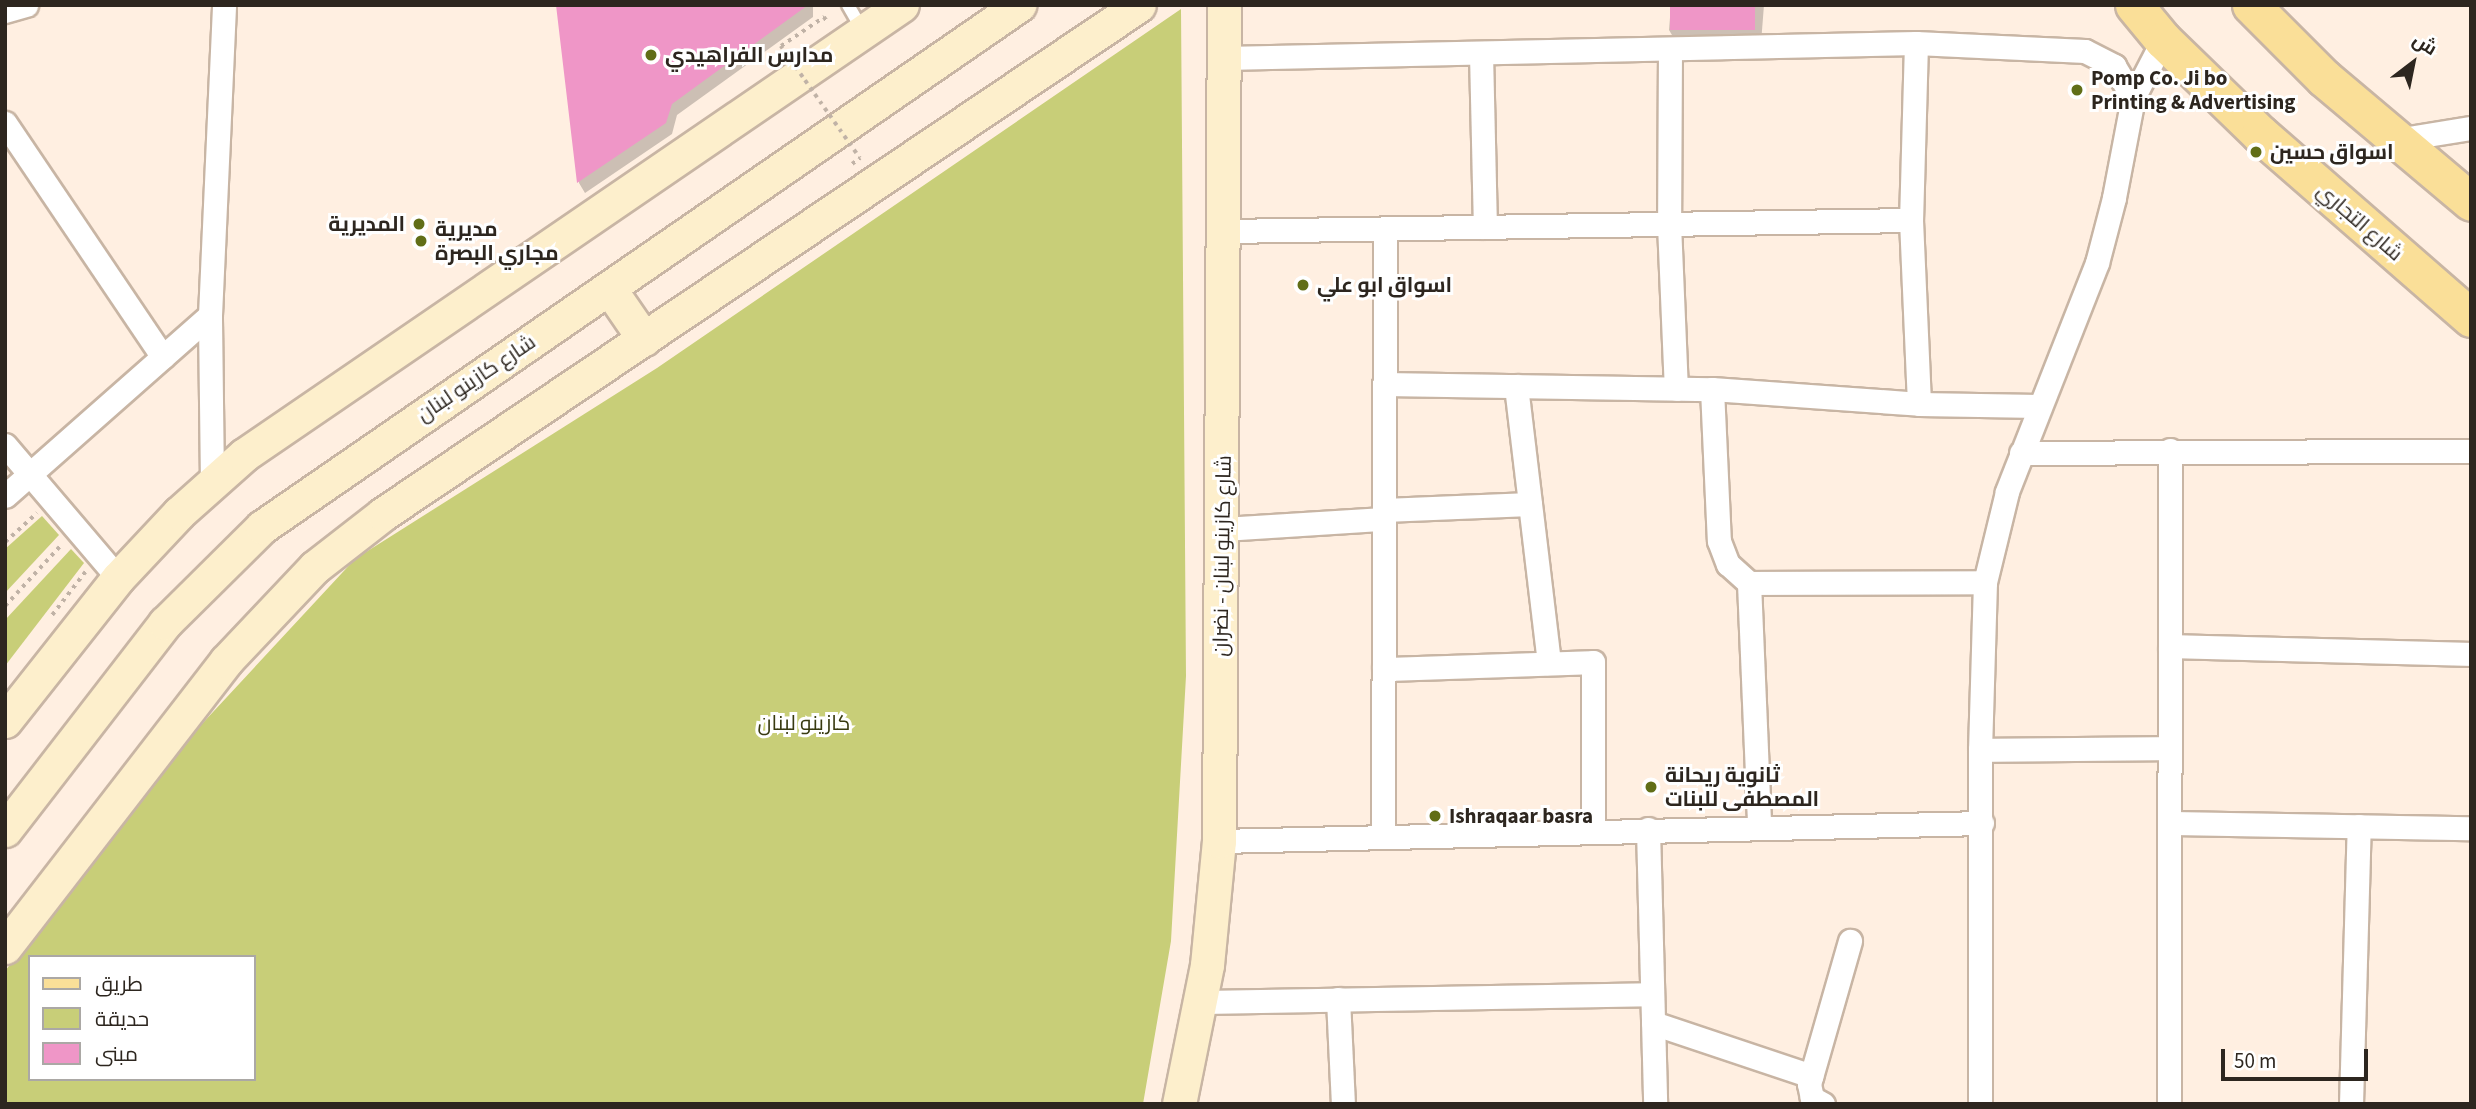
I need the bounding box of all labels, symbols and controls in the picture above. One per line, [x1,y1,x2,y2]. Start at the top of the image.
text: ش [2407,27,2442,63]
north arrow [2378,28,2448,98]
place label: مدارس الفراهيدي [665,42,833,68]
marker: مدارس الفراهيدي [643,47,659,63]
place label: Pomp Co. Ji bo Printing & Advertising [2091,65,2295,115]
marker: Pomp Co. Ji bo Printing & Advertising [2069,82,2085,98]
place label: اسواق حسين [2270,139,2394,165]
marker: اسواق حسين [2248,144,2264,160]
street label: شارع التجاري [2312,178,2408,266]
place label: المديرية [328,211,405,237]
marker: المديرية [411,216,427,232]
place label: مديرية مجاري البصرة [435,216,559,266]
marker: مديرية مجاري البصرة [413,233,429,249]
place label: اسواق ابو علي [1317,272,1452,298]
marker: اسواق ابو علي [1295,277,1311,293]
street label: شارع كازينو لبنان [412,329,540,427]
street label: شارع كازينو لبنان - نضران [1208,455,1236,657]
park label: كازينو لبنان [758,710,850,736]
place label: ثانوية ريحانة المصطفى للبنات [1665,762,1819,812]
marker: ثانوية ريحانة المصطفى للبنات [1643,779,1659,795]
place label: Ishraqaar basra [1449,803,1593,829]
marker: Ishraqaar basra [1427,808,1443,824]
legend [28,955,256,1081]
text: طريق [95,969,143,999]
text: حديقة [95,1004,149,1034]
scale bar [2224,1036,2371,1080]
text: مبنى [95,1039,138,1069]
text: 50 m [2234,1046,2276,1076]

